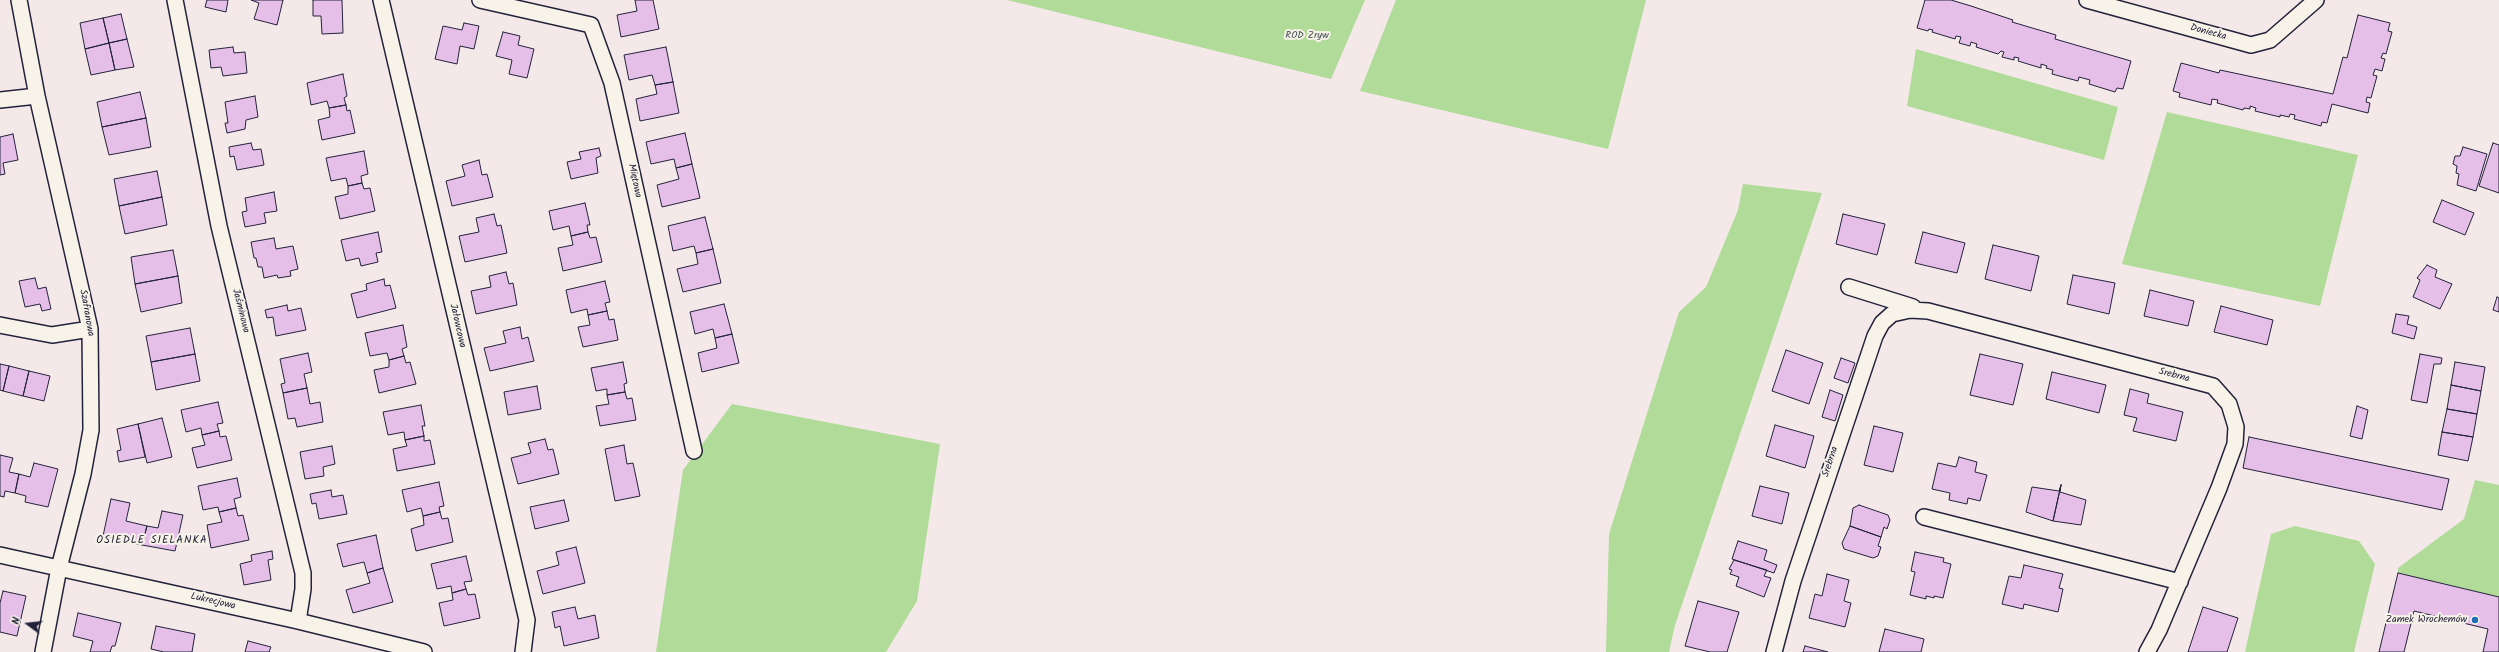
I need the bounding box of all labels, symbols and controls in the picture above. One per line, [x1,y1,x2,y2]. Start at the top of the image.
street label: Doniecka [2189,22,2227,44]
park label: ROD Zryw [1285,30,1329,42]
street label: Miętowa [625,163,643,199]
street label: Jaśminowa [229,288,251,334]
street label: Szafranowa [76,289,96,337]
street label: Jałowcowa [446,303,468,349]
street label: Srebrna [2157,366,2191,386]
street label: Srebrna [1820,445,1842,479]
district label: OSIEDLE SIELANKA [96,534,208,548]
street label: Lukrecjowa [189,591,237,613]
north arrow [8,604,48,644]
place label: Zamek Wrochemów [2386,614,2467,626]
text: N [7,615,26,627]
marker: Zamek Wrochemów [2470,615,2480,625]

